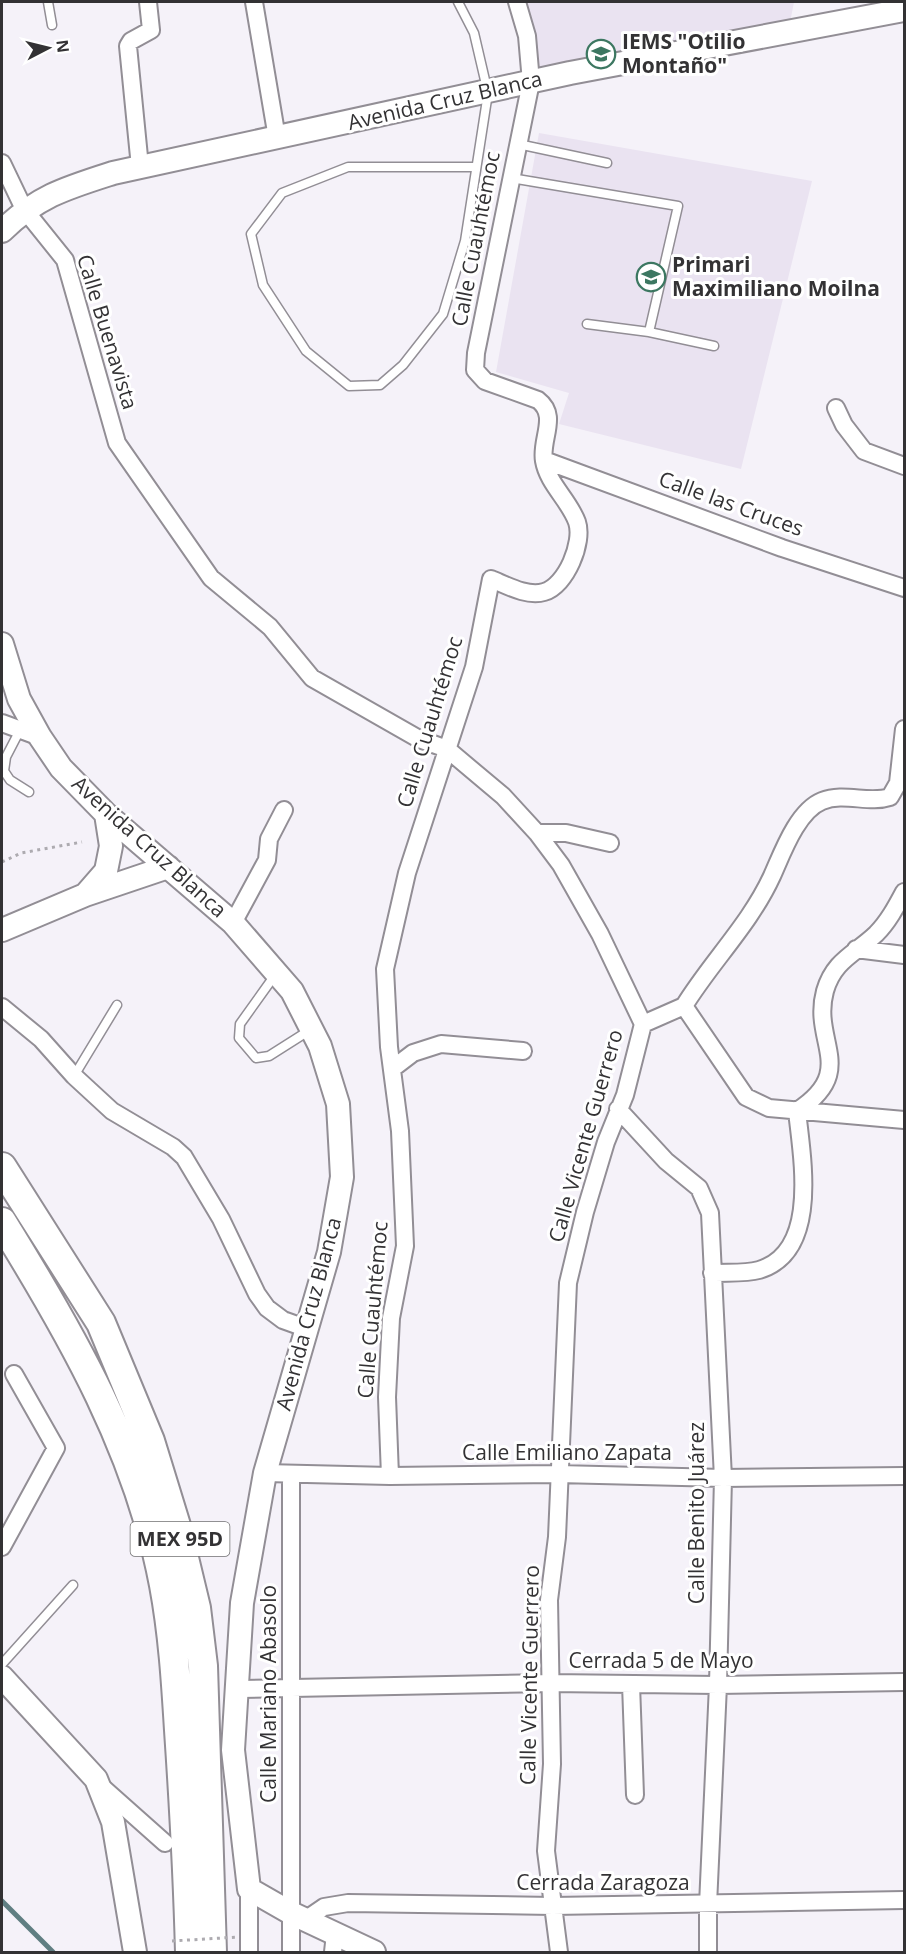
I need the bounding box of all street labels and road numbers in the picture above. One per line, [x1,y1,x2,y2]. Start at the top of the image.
street label: Avenida Cruz Blanca [345,64,545,136]
street label: Calle Cuauhtémoc [444,149,506,329]
street label: Calle Buenavista [71,251,145,413]
street label: Calle las Cruces [655,464,807,542]
street label: Calle Cuauhtémoc [390,633,468,811]
street label: Avenida Cruz Blanca [66,769,233,923]
street label: Calle Vicente Guerrero [541,1026,629,1245]
street label: Avenida Cruz Blanca [269,1214,347,1413]
street label: Calle Cuauhtémoc [350,1220,394,1400]
street label: Calle Benito Juárez [682,1422,710,1604]
street label: Calle Emiliano Zapata [462,1438,672,1466]
road number: MEX 95D [130,1522,230,1556]
street label: Calle Vicente Guerrero [513,1565,545,1785]
street label: Calle Mariano Abasolo [254,1585,282,1803]
street label: Cerrada 5 de Mayo [568,1646,754,1674]
street label: Cerrada Zaragoza [516,1868,690,1896]

